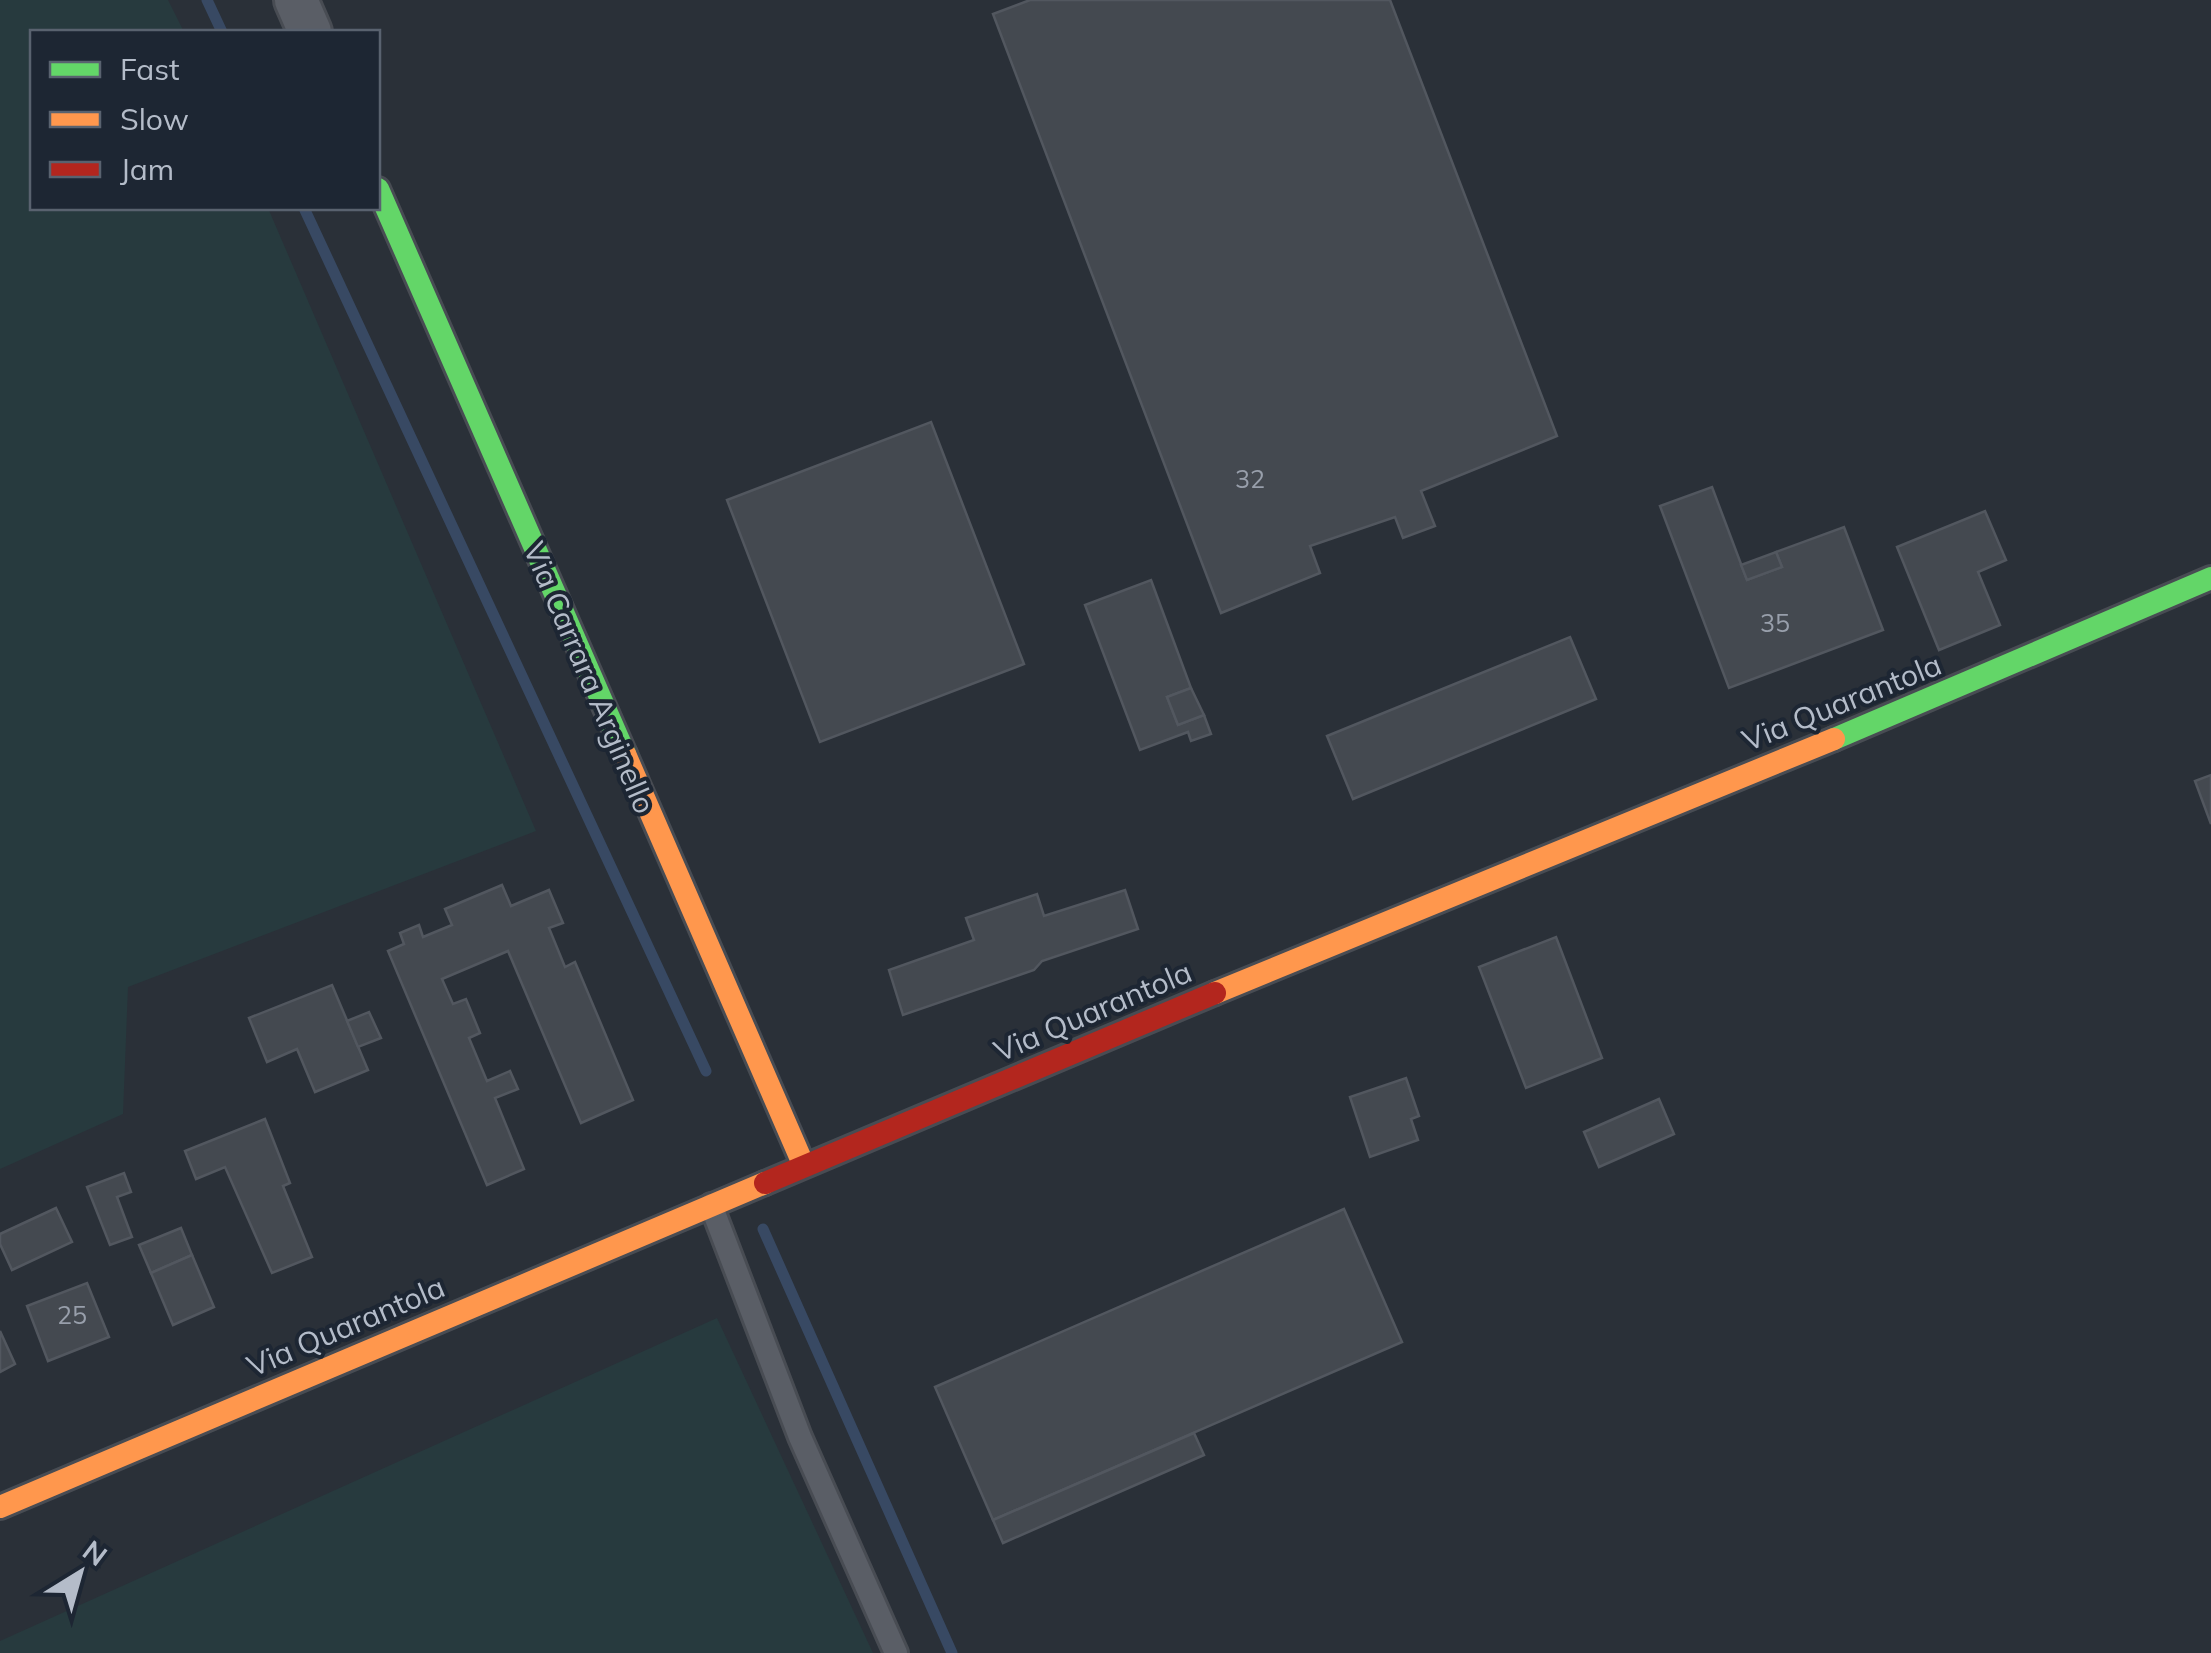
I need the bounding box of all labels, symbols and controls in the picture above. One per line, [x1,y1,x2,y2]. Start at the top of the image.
legend [30,30,380,210]
text: Fast [120,50,180,88]
text: Slow [120,100,189,138]
text: Jam [120,150,174,188]
house number: 32 [1235,463,1265,494]
street label: Via Carrara Arginello [515,536,664,819]
house number: 35 [1760,607,1790,638]
street label: Via Quarantola [1737,645,1947,759]
street label: Via Quarantola [988,952,1197,1070]
street label: Via Quarantola [241,1267,450,1385]
house number: 25 [57,1299,87,1330]
north arrow [30,1523,130,1623]
text: N [76,1532,114,1573]

